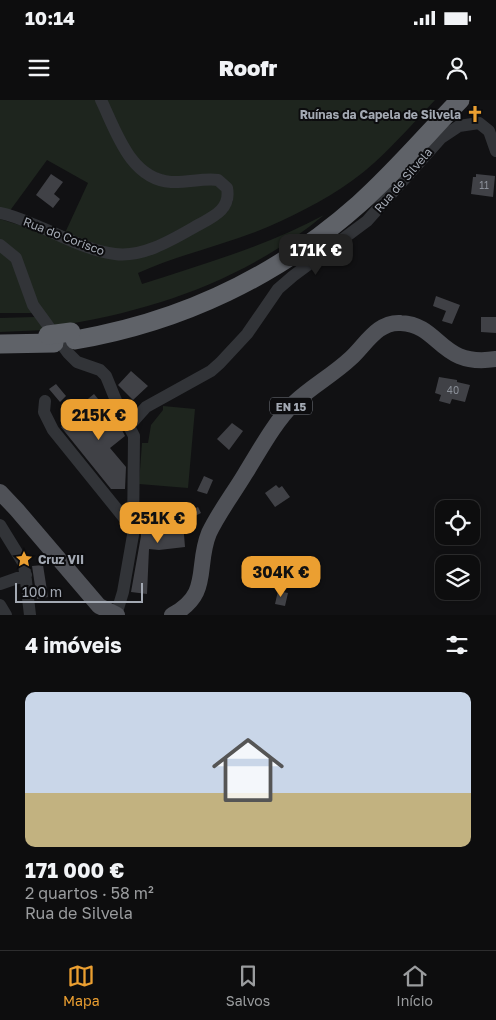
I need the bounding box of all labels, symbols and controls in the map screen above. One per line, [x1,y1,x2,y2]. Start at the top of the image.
text: 10:14 [25,6,75,29]
icon: menu [25,54,53,82]
text: Roofr [219,54,277,81]
icon: person [443,54,471,82]
church icon: Ruínas da Capela de Silvela [465,104,485,124]
place label: Ruínas da Capela de Silvela [300,107,461,122]
street label: Rua de Silvela [371,145,435,215]
house number: 11 [479,179,489,191]
street label: Rua do Corisco [21,214,107,258]
pin: 171K € [275,234,357,276]
text: 171K € [290,240,342,260]
house number: 40 [447,384,459,396]
pin: 215K € [58,398,140,441]
road number: EN 15 [270,398,312,414]
text: 215K € [72,405,126,425]
map controls [435,500,480,600]
button: locate [435,500,480,545]
pin: 251K € [117,502,199,544]
text: 251K € [131,508,185,528]
place icon: Cruz VII [14,549,34,569]
place label: Cruz VII [38,552,84,567]
button: layers [435,555,480,600]
pin: 304K € [240,556,322,598]
text: 304K € [252,562,310,582]
scale bar [15,580,142,603]
text: 100 m [22,583,62,600]
icon: filters [443,631,471,659]
text: 4 imóveis [25,632,122,658]
icon: home [203,725,293,815]
text: 171 000 € [25,857,124,883]
text: 2 quartos · 58 m² [25,883,154,903]
text: Rua de Silvela [25,903,133,923]
tab: Mapa [63,962,100,1009]
tab: Salvos [226,962,270,1009]
tab: Início [396,962,433,1009]

